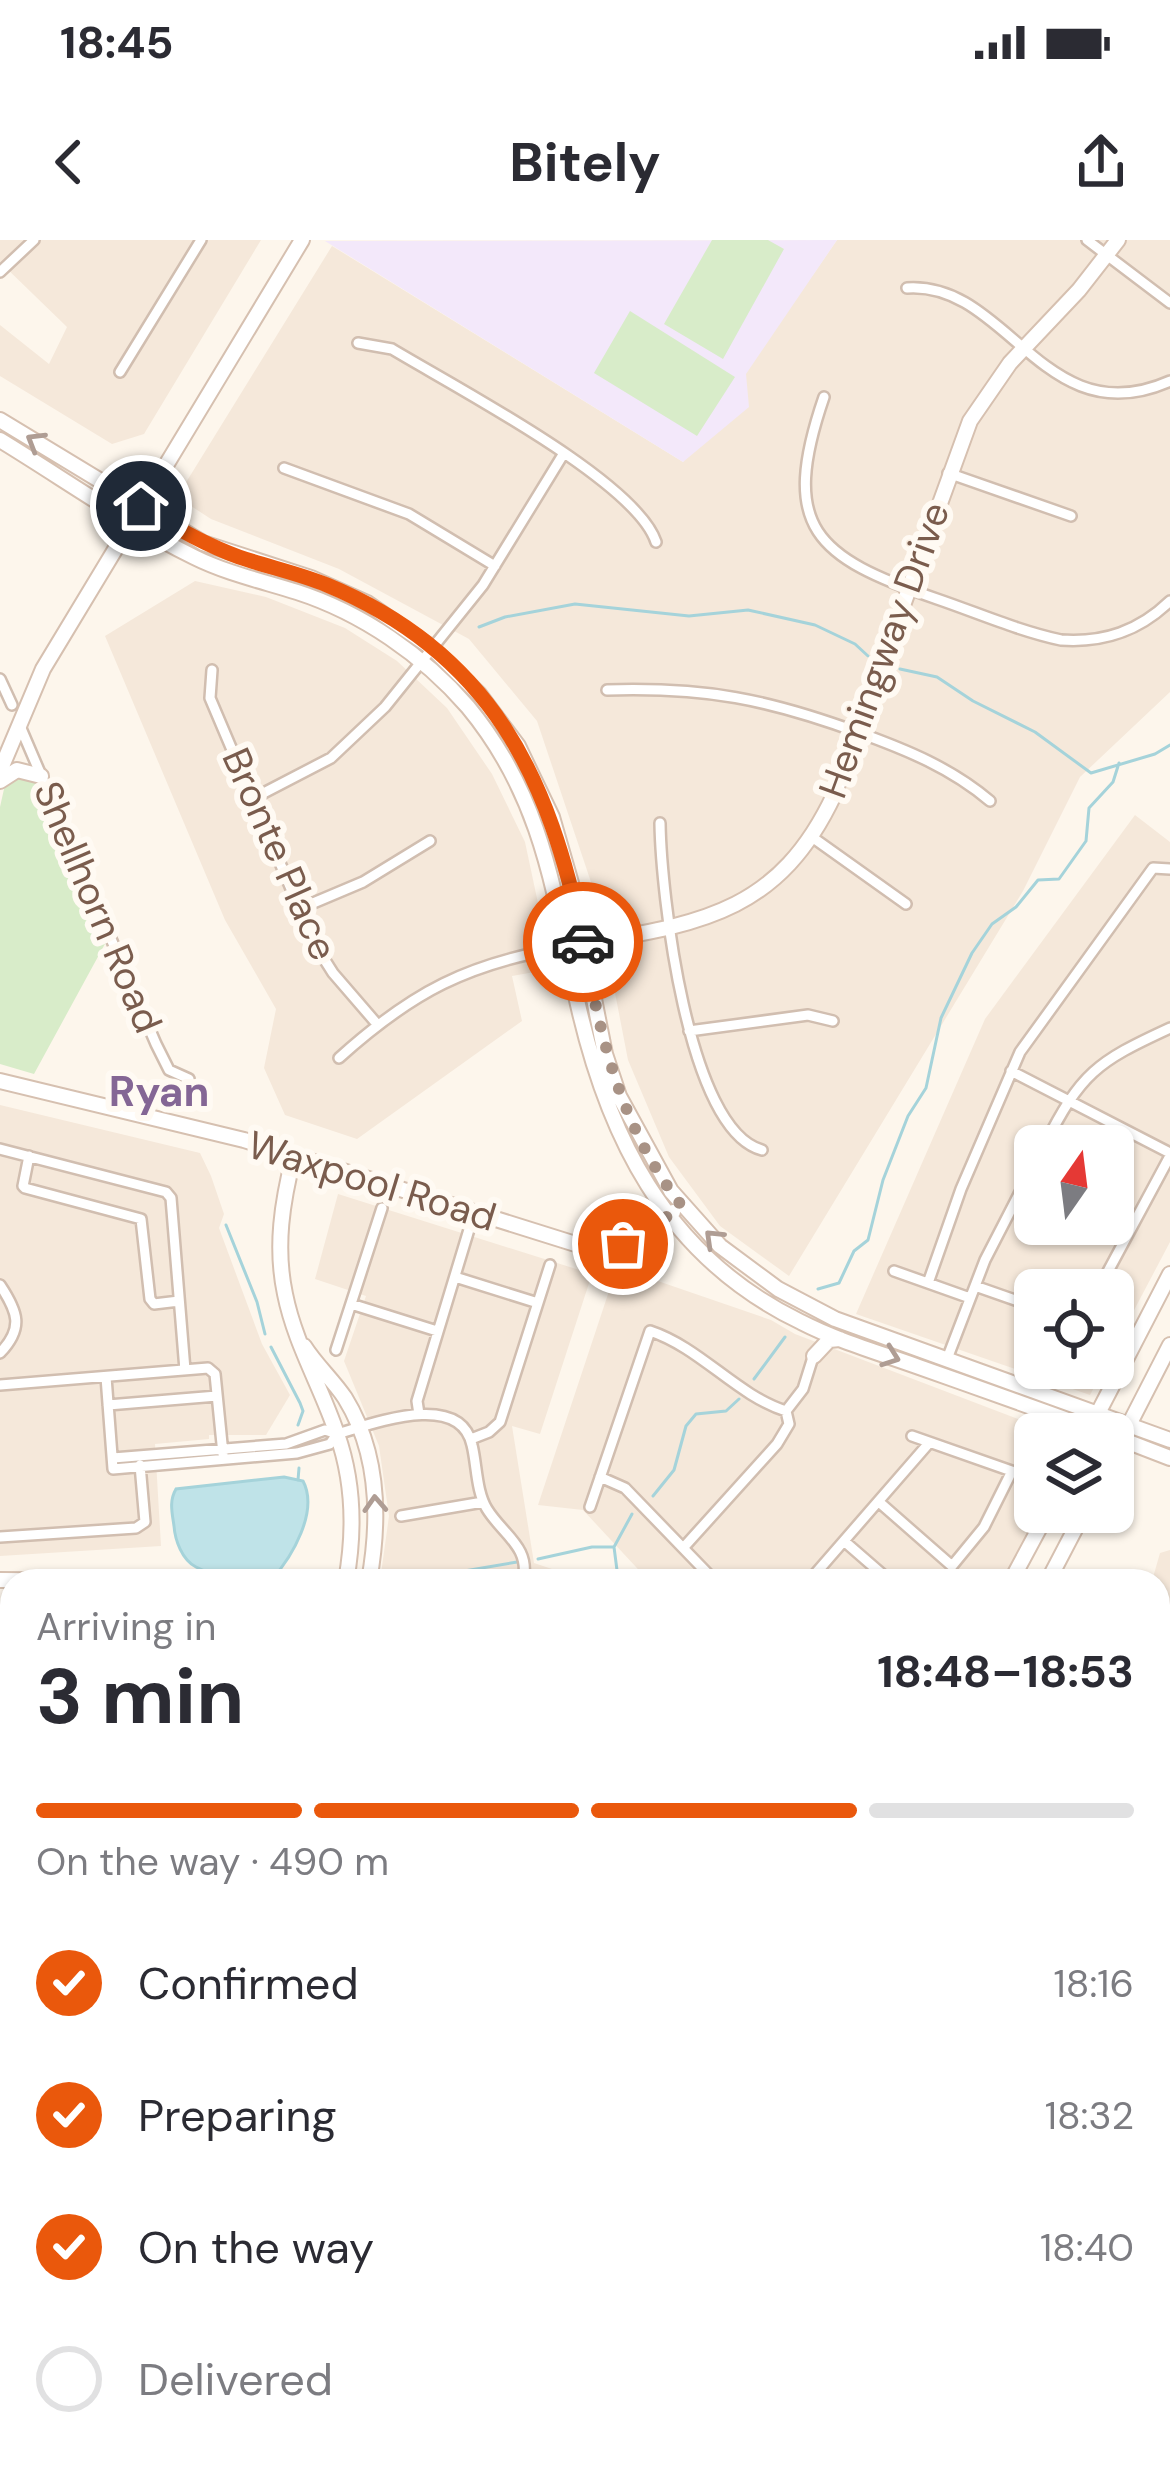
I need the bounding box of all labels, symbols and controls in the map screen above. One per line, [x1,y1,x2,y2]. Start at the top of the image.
text: 18:45 [60,13,174,72]
text: Bitely [509,127,661,198]
icon: back [36,129,102,195]
icon: share [1068,129,1134,195]
one-way arrow [26,433,48,455]
pin [90,455,192,557]
icon: home [108,473,174,539]
street label: Hemingway Drive [807,495,961,805]
street label: Bronte Place [211,740,349,968]
street label: Shellhorn Road [22,774,174,1040]
courier [523,882,643,1002]
icon: car [550,909,616,975]
district label: Ryan [109,1064,209,1119]
street label: Waxpool Road [242,1119,502,1243]
north arrow [1014,1125,1134,1245]
map controls [1014,1125,1134,1533]
pin [572,1193,674,1295]
icon: bag [590,1211,656,1277]
one-way arrow [705,1230,727,1252]
button: locate [1014,1269,1134,1389]
one-way arrow [880,1343,901,1367]
button: layers [1014,1413,1134,1533]
one-way arrow [362,1494,388,1512]
text: Arriving in [36,1601,216,1652]
text: 18:48–18:53 [877,1642,1134,1701]
text: 3 min [36,1646,244,1747]
text: On the way · 490 m [36,1836,389,1887]
icon: check [36,1950,102,2016]
text: Confirmed [138,1954,359,2013]
text: 18:16 [1054,1958,1134,2009]
icon: check [36,2082,102,2148]
text: Preparing [138,2086,337,2145]
text: 18:32 [1045,2090,1134,2141]
icon: check [36,2214,102,2280]
text: On the way [138,2218,374,2277]
text: 18:40 [1040,2222,1134,2273]
text: Delivered [138,2350,333,2409]

